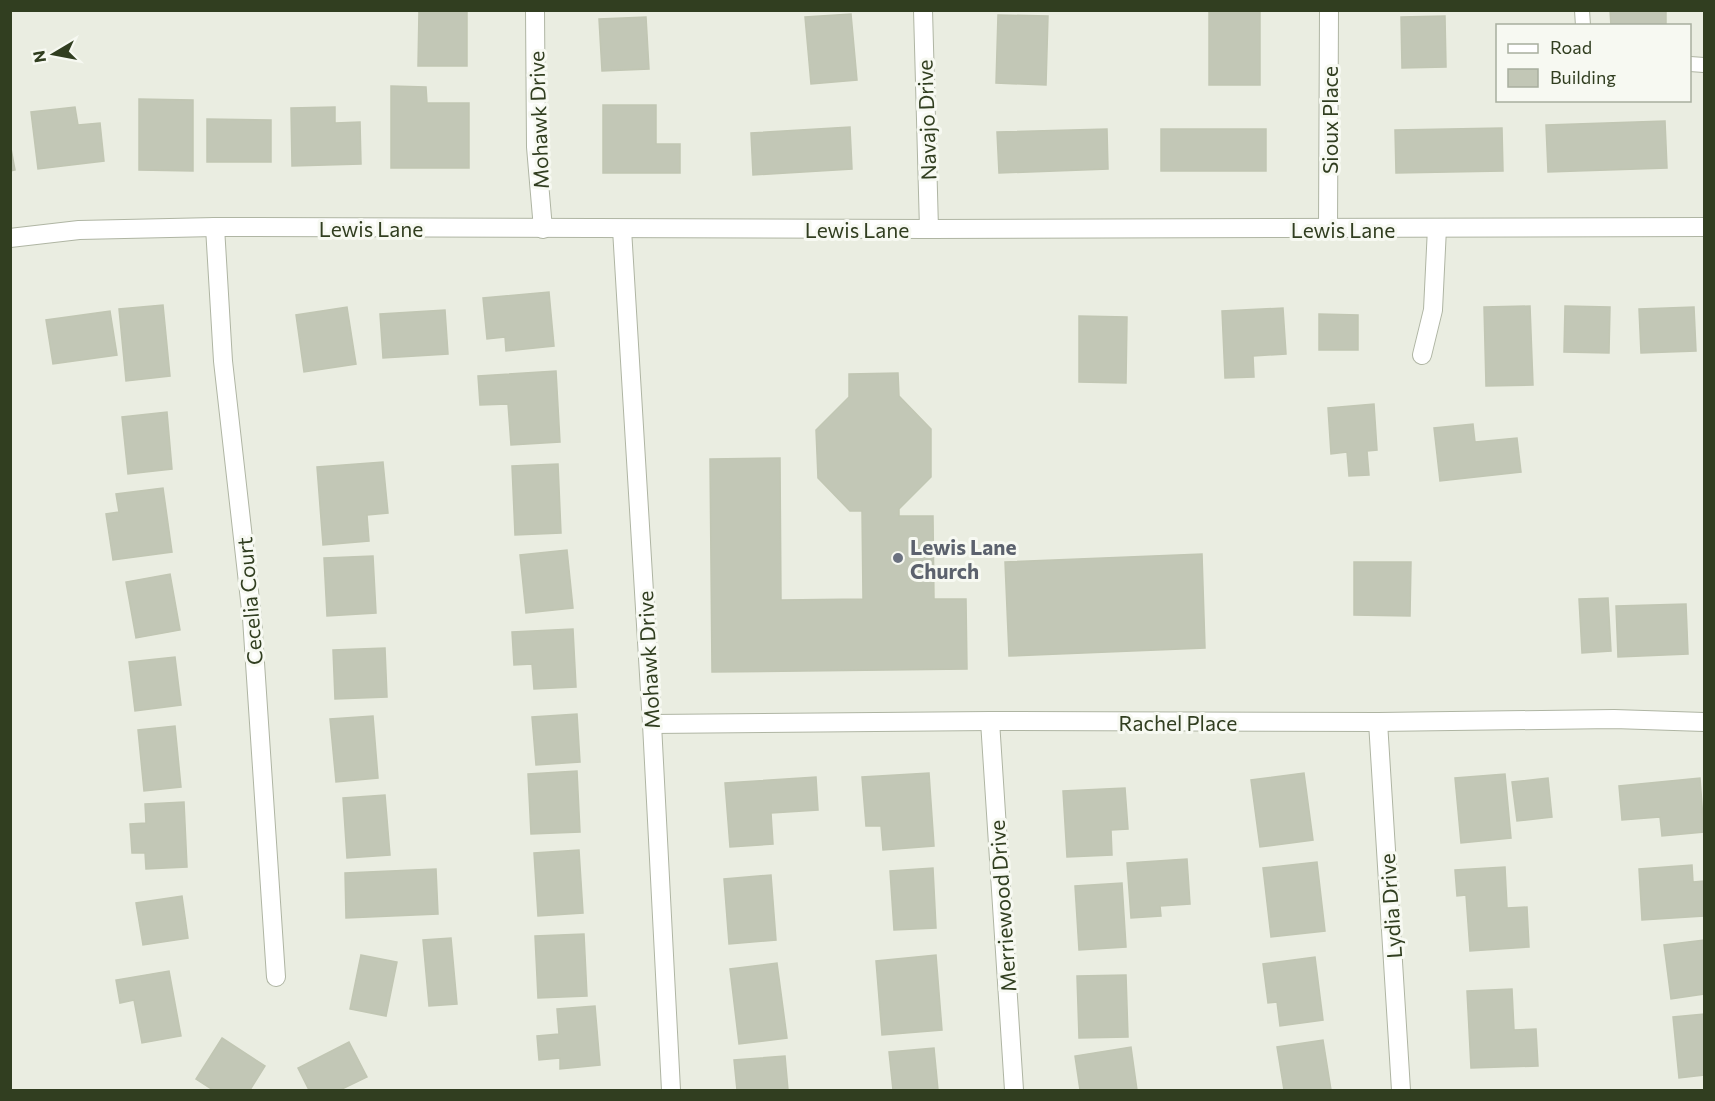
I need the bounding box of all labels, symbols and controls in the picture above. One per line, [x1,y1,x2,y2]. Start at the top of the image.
north arrow [24,24,84,84]
legend [1496,24,1691,102]
text: Road [1550,36,1592,58]
text: N [28,49,49,64]
street label: Mohawk Drive [523,50,553,190]
street label: Navajo Drive [911,59,941,181]
street label: Sioux Place [1317,66,1342,174]
text: Building [1550,66,1616,88]
street label: Lewis Lane [319,216,423,241]
street label: Lewis Lane [805,217,909,242]
street label: Lewis Lane [1291,217,1395,242]
place label: Lewis Lane Church [910,534,1016,583]
street label: Cecelia Court [231,536,267,666]
marker: Lewis Lane Church [891,551,905,565]
street label: Mohawk Drive [632,590,664,730]
street label: Rachel Place [1119,710,1237,735]
street label: Merriewood Drive [984,819,1020,993]
street label: Lydia Drive [1374,853,1406,959]

